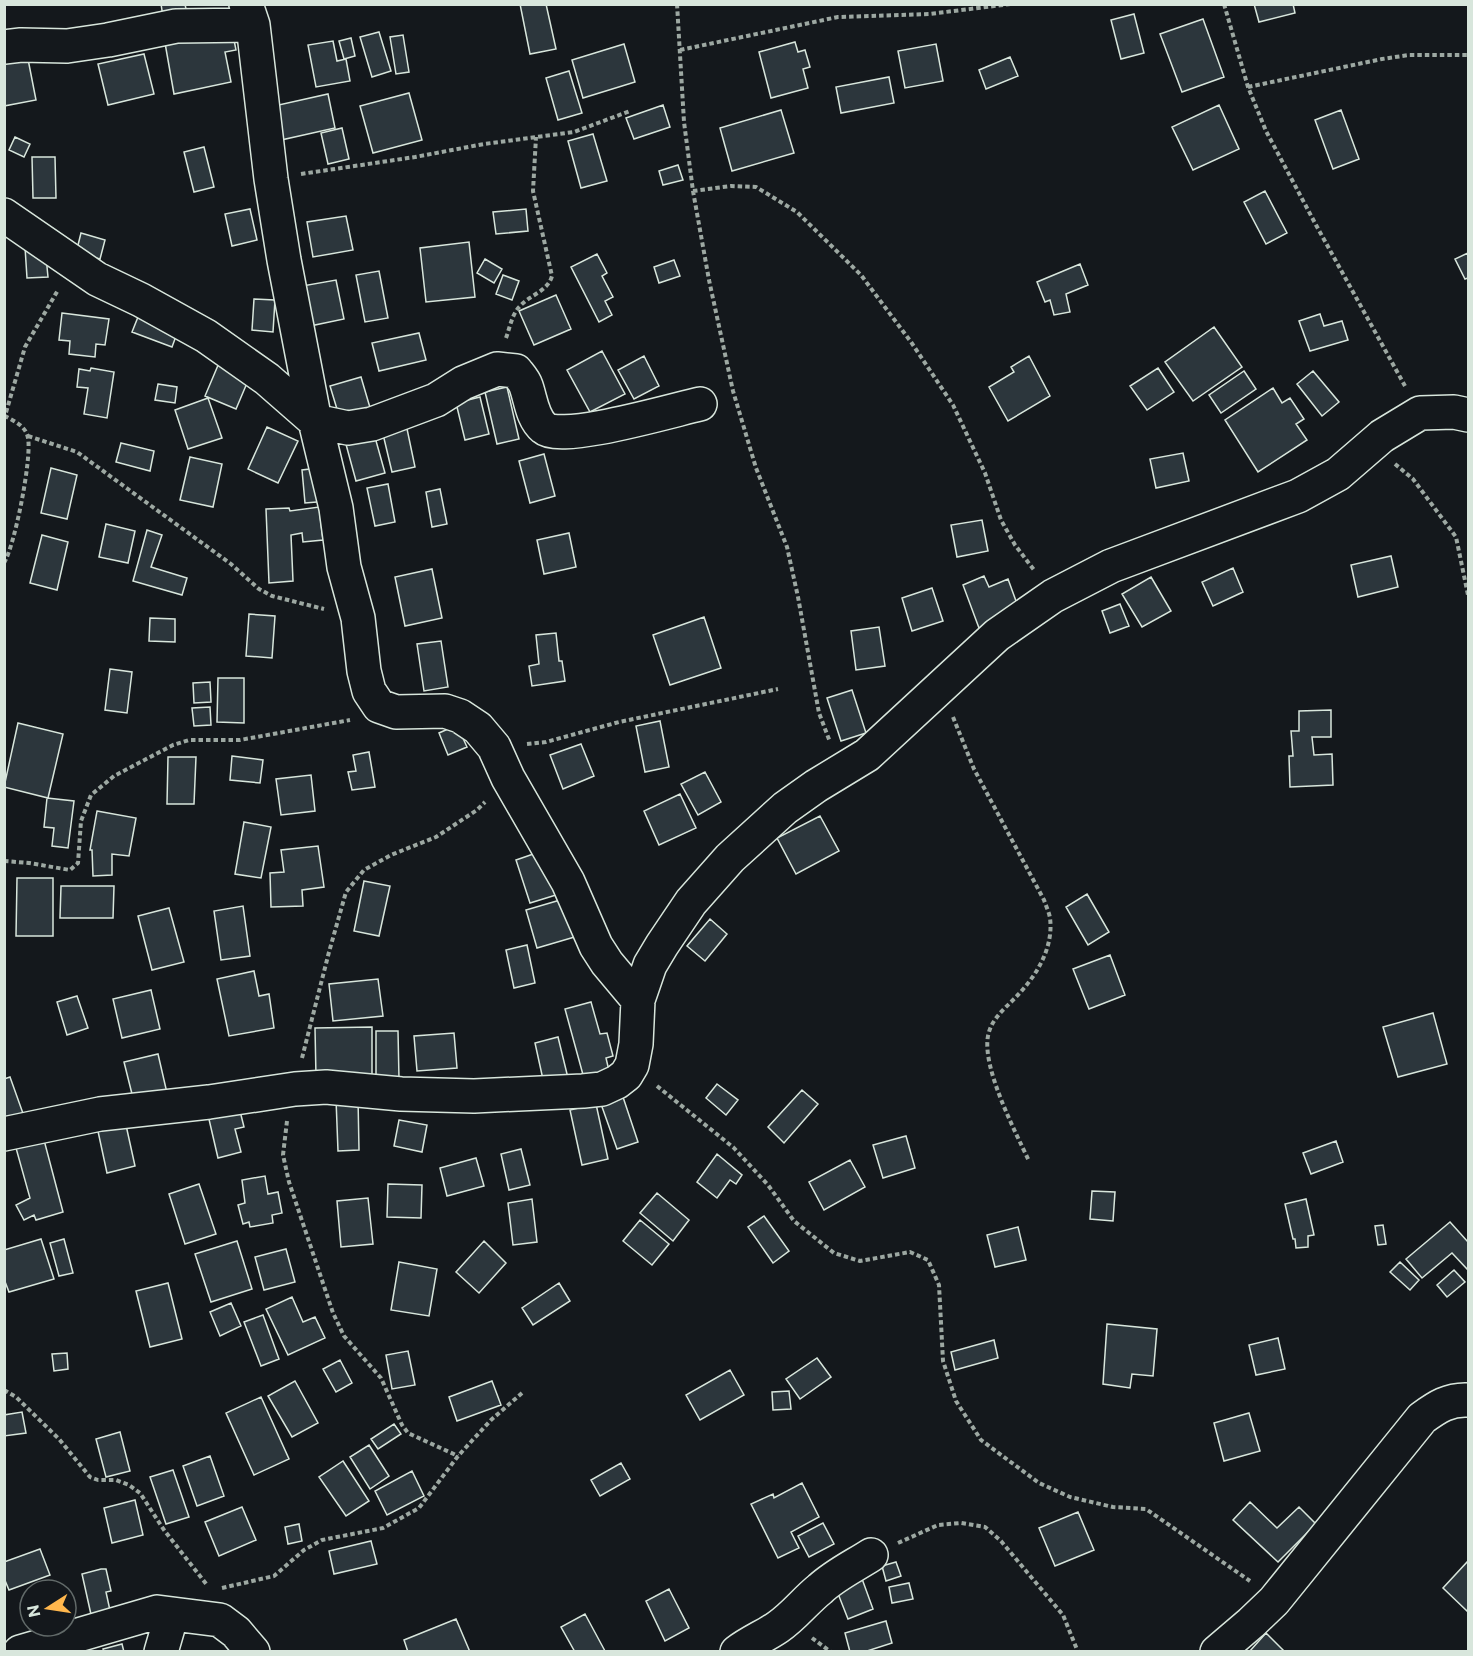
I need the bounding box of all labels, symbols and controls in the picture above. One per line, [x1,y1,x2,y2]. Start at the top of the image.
north arrow [18,1578,78,1638]
text: N [22,1603,43,1619]

